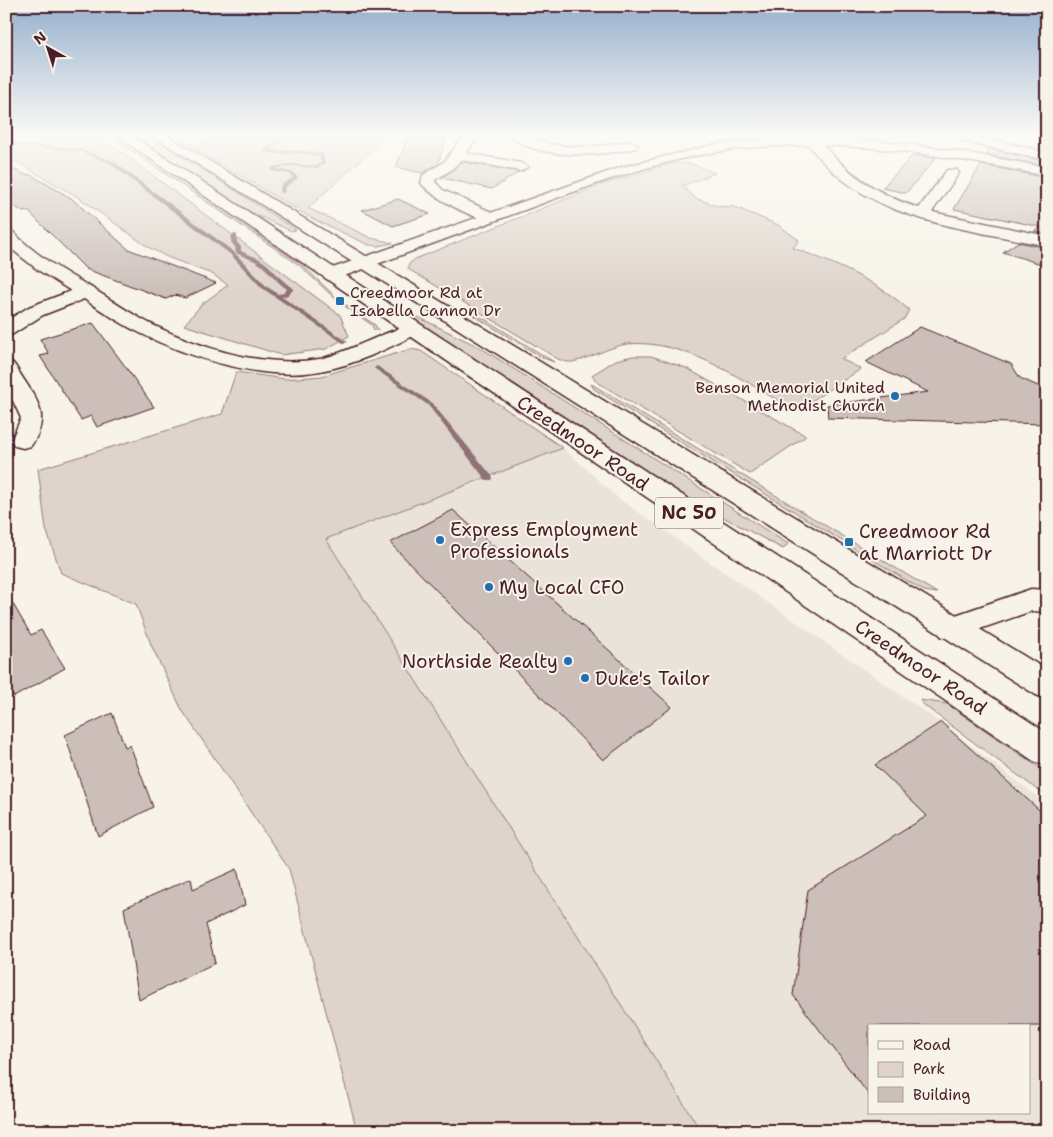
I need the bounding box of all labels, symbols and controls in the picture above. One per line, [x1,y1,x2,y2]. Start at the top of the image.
north arrow [22,22,72,72]
text: N [30,27,50,48]
place label: Creedmoor Rd at Isabella Cannon Dr [350,282,501,321]
marker: Creedmoor Rd at Isabella Cannon Dr [334,295,346,307]
place label: Benson Memorial United Methodist Church [696,377,885,416]
street label: Creedmoor Road [512,390,654,496]
marker: Benson Memorial United Methodist Church [889,390,901,402]
road number: NC 50 [655,498,723,528]
place label: Express Employment Professionals [450,517,638,564]
place label: Creedmoor Rd at Marriott Dr [859,519,993,566]
marker: Express Employment Professionals [434,534,446,546]
marker: Creedmoor Rd at Marriott Dr [843,536,855,548]
place label: My Local CFO [499,575,624,600]
marker: My Local CFO [483,581,495,593]
street label: Creedmoor Road [850,614,992,720]
place label: Northside Realty [402,649,558,674]
marker: Northside Realty [562,655,574,667]
place label: Duke's Tailor [595,666,710,691]
marker: Duke's Tailor [579,672,591,684]
legend [868,1024,1030,1114]
text: Road [913,1035,951,1055]
text: Park [913,1059,945,1079]
text: Building [913,1085,970,1105]

